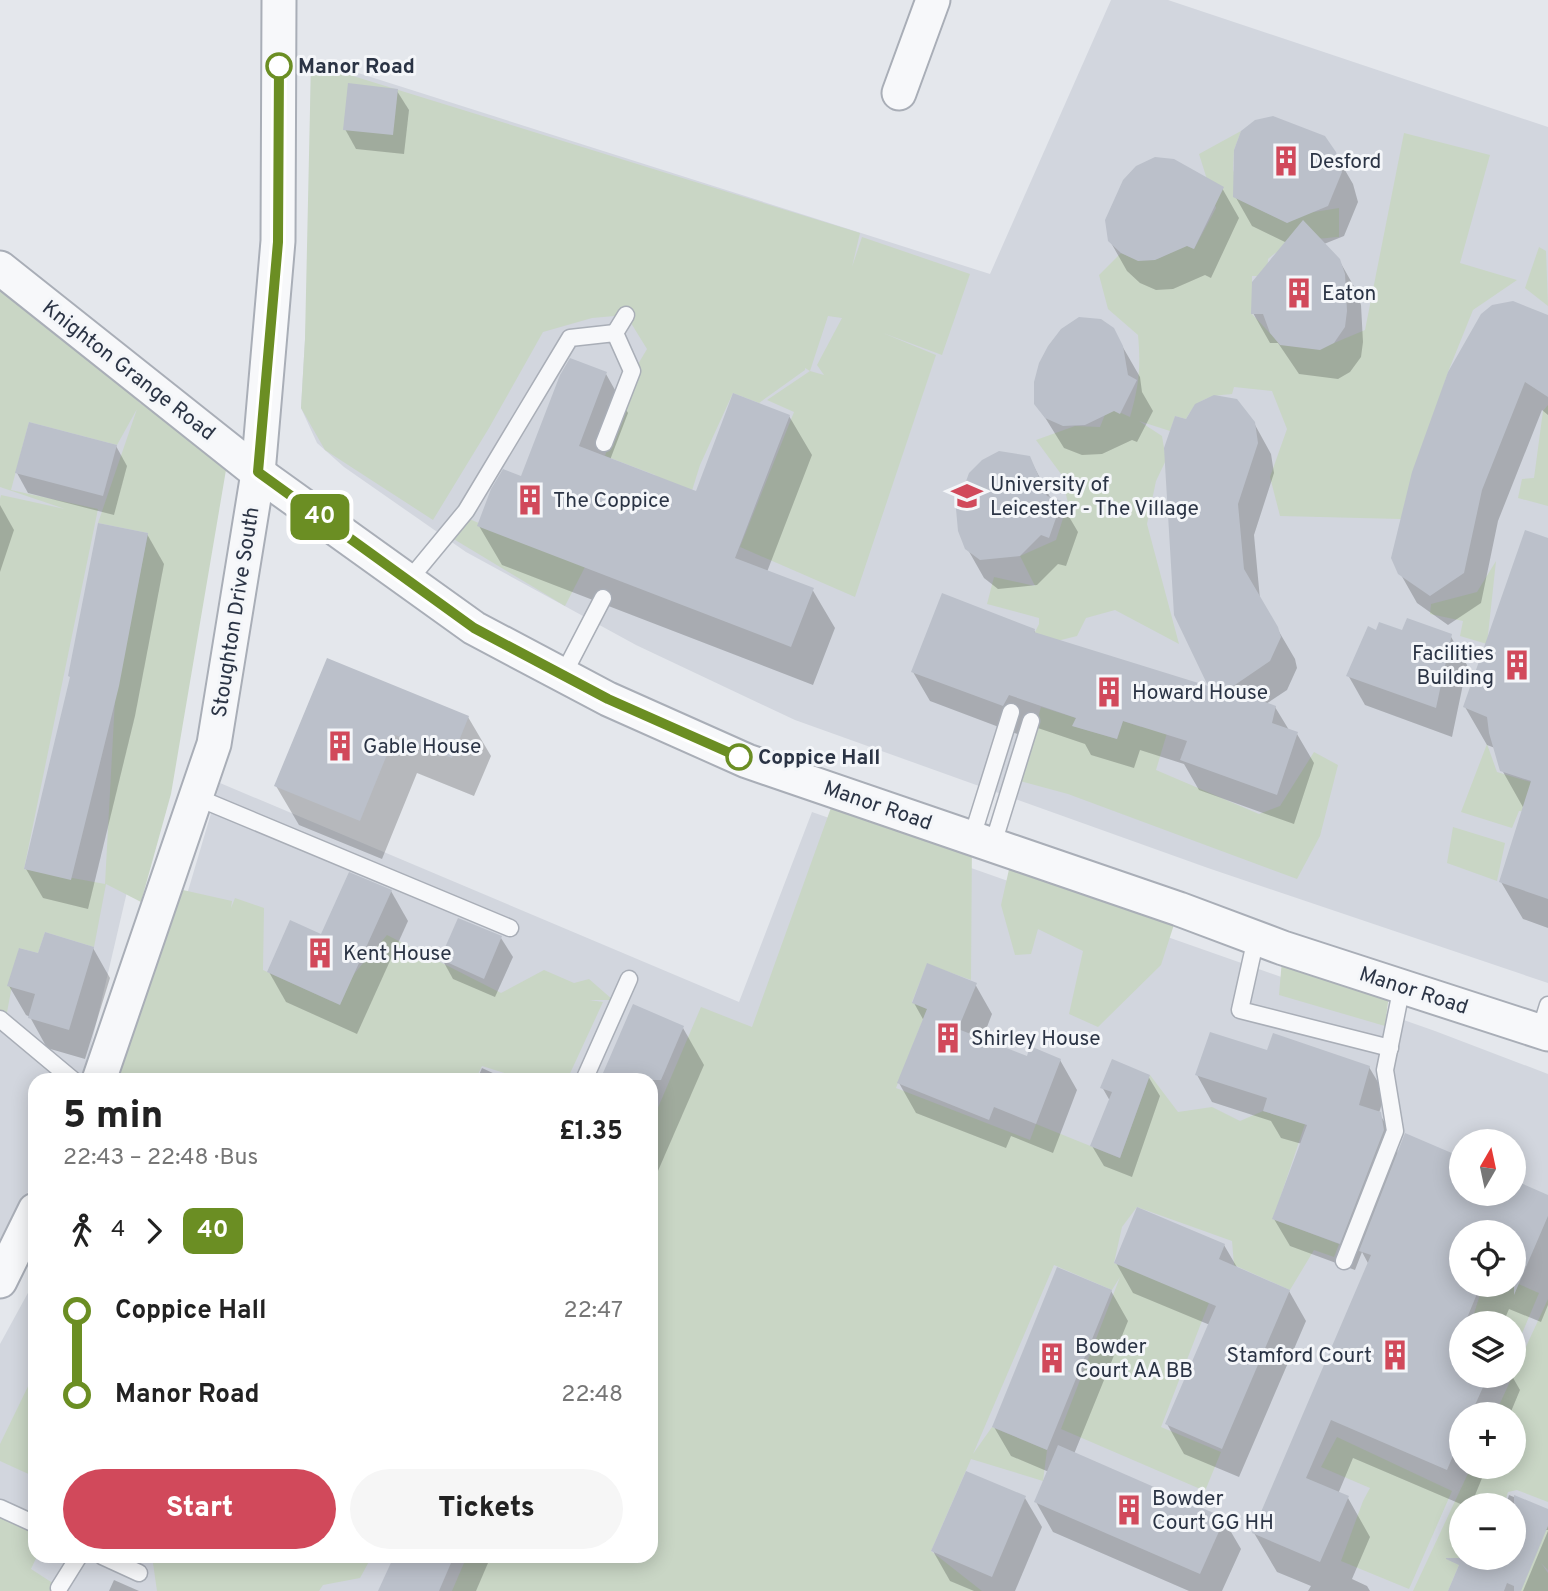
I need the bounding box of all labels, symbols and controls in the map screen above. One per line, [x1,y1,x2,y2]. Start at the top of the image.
marker: Manor Road [266,53,292,79]
place label: Manor Road [298,54,415,81]
building icon: Desford [1269,144,1303,178]
place label: Desford [1309,149,1381,176]
building icon: Eaton [1282,276,1316,310]
place label: Eaton [1322,281,1376,308]
street label: Knighton Grange Road [36,295,220,447]
place label: University of Leicester - The Village [990,472,1199,523]
school or university icon: University of Leicester - The Village [950,479,984,513]
building icon: The Coppice [513,483,547,517]
place label: The Coppice [553,488,670,515]
line badge: 40 [288,494,352,540]
text: 40 [304,502,336,532]
street label: Stoughton Drive South [207,505,266,719]
place label: Facilities Building [1412,641,1494,692]
building icon: Facilities Building [1500,648,1534,682]
building icon: Howard House [1092,675,1126,709]
place label: Howard House [1132,680,1268,707]
building icon: Gable House [323,729,357,763]
place label: Gable House [363,734,481,761]
marker: Coppice Hall [726,744,752,770]
place label: Coppice Hall [758,745,880,772]
street label: Manor Road [820,775,935,838]
building icon: Kent House [303,936,337,970]
place label: Kent House [343,941,451,968]
street label: Manor Road [1356,961,1471,1022]
building icon: Shirley House [931,1021,965,1055]
place label: Shirley House [971,1026,1100,1053]
text: 5 min [63,1093,163,1142]
text: £1.35 [559,1116,623,1149]
north arrow [1449,1129,1526,1206]
map controls [1449,1129,1526,1570]
text: 22:43 – 22:48 · Bus [63,1144,258,1173]
icon: walk [63,1212,101,1250]
icon: forward [135,1212,173,1250]
text: 4 [111,1216,125,1245]
text: 40 [197,1216,229,1246]
button: locate [1449,1220,1526,1297]
text: Coppice Hall [115,1295,267,1328]
text: 22:47 [564,1297,623,1326]
button: layers [1449,1311,1526,1388]
place label: Bowder Court AA BB [1075,1334,1193,1385]
building icon: Stamford Court [1378,1338,1412,1372]
building icon: Bowder Court AA BB [1035,1341,1069,1375]
place label: Stamford Court [1227,1343,1372,1370]
text: Manor Road [115,1379,260,1412]
text: 22:48 [561,1381,623,1410]
button: + [1449,1402,1526,1479]
button: Start [63,1469,336,1549]
button: Tickets [350,1469,623,1549]
place label: Bowder Court GG HH [1152,1486,1274,1537]
building icon: Bowder Court GG HH [1112,1493,1146,1527]
button: − [1449,1493,1526,1570]

